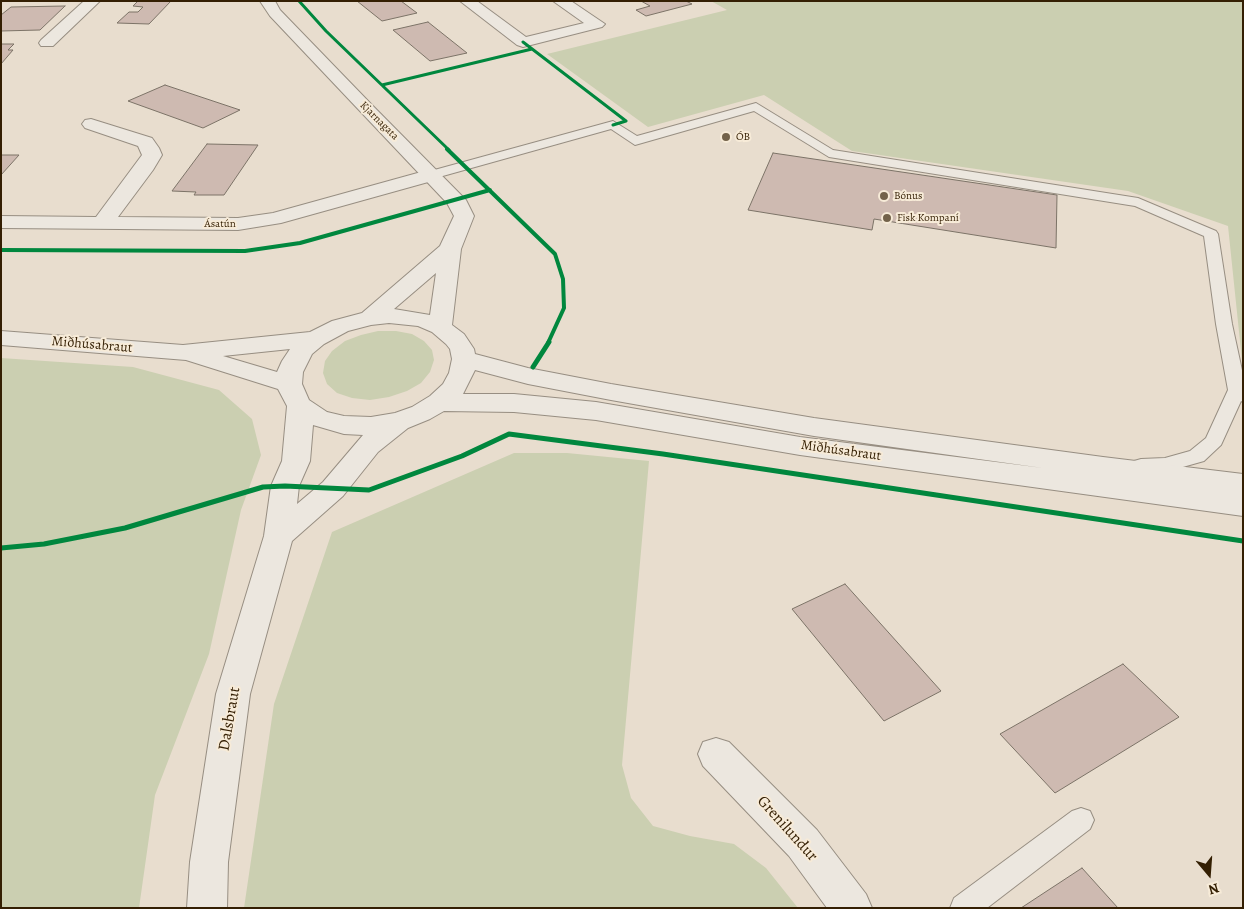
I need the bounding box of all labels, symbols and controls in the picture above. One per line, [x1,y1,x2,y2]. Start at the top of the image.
street label: Kjarnagata [357,99,401,143]
place label: ÓB [736,130,750,144]
marker: ÓB [720,131,732,143]
place label: Bónus [894,189,922,203]
marker: Bónus [878,190,890,202]
place label: Fisk Kompaní [897,211,959,225]
marker: Fisk Kompaní [881,212,893,224]
street label: Ásatún [204,217,236,231]
street label: Miðhúsabraut [51,333,133,357]
street label: Miðhúsabraut [800,437,882,465]
street label: Dalsbraut [215,686,245,752]
street label: Grenilundur [753,792,821,866]
north arrow [1184,849,1234,899]
text: N [1206,878,1222,899]

